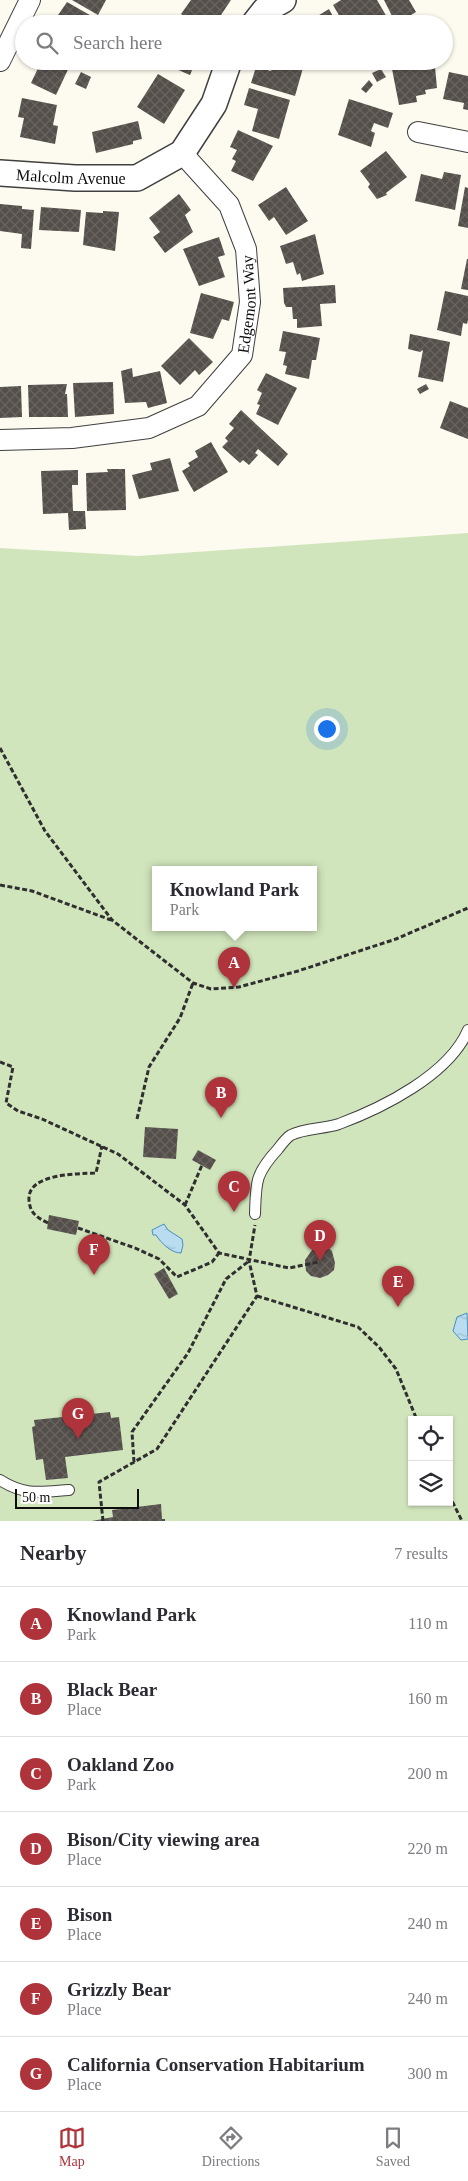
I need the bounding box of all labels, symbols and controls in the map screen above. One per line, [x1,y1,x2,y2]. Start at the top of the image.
search box [15,15,453,70]
icon: search [33,29,61,57]
text: Search here [73,32,162,53]
street label: Malcolm Avenue [16,166,126,187]
street label: Edgemont Way [234,254,259,354]
your location [314,716,340,742]
popup [152,866,317,931]
text: Knowland Park [170,879,299,900]
text: Park [170,901,199,918]
pin: A [218,947,250,988]
pin: B [205,1077,237,1118]
pin: C [218,1171,250,1212]
pin: D [304,1220,336,1261]
pin: F [78,1234,110,1275]
pin: E [382,1266,414,1307]
pin: G [62,1398,94,1439]
map controls [408,1416,453,1506]
button: locate [408,1416,453,1461]
button: layers [408,1461,453,1506]
scale bar [15,1486,139,1509]
text: 50 m [22,1490,50,1505]
text: Nearby [20,1541,87,1565]
text: 7 results [394,1545,448,1562]
text: Knowland Park [67,1604,196,1625]
text: A [30,1615,42,1632]
text: 110 m [408,1615,448,1632]
text: Park [67,1626,96,1643]
text: Black Bear [67,1679,157,1700]
text: B [31,1690,41,1707]
text: 160 m [408,1690,448,1707]
text: Place [67,1701,102,1718]
text: Oakland Zoo [67,1754,174,1775]
text: C [30,1765,42,1782]
text: 200 m [408,1765,448,1782]
text: Park [67,1776,96,1793]
text: Bison/City viewing area [67,1829,260,1850]
text: D [30,1840,42,1857]
text: 220 m [408,1840,448,1857]
text: Place [67,1851,102,1868]
text: Bison [67,1904,112,1925]
text: E [31,1915,41,1932]
text: 240 m [408,1915,448,1932]
text: Place [67,1926,102,1943]
text: Grizzly Bear [67,1979,171,2000]
text: F [31,1990,41,2007]
text: 240 m [408,1990,448,2007]
text: Place [67,2001,102,2018]
text: California Conservation Habitarium [67,2054,365,2075]
text: G [30,2065,42,2082]
text: 300 m [408,2065,448,2082]
text: Place [67,2076,102,2093]
tab: Map [58,2124,86,2170]
tab: Directions [202,2124,260,2170]
tab: Saved [376,2124,410,2170]

